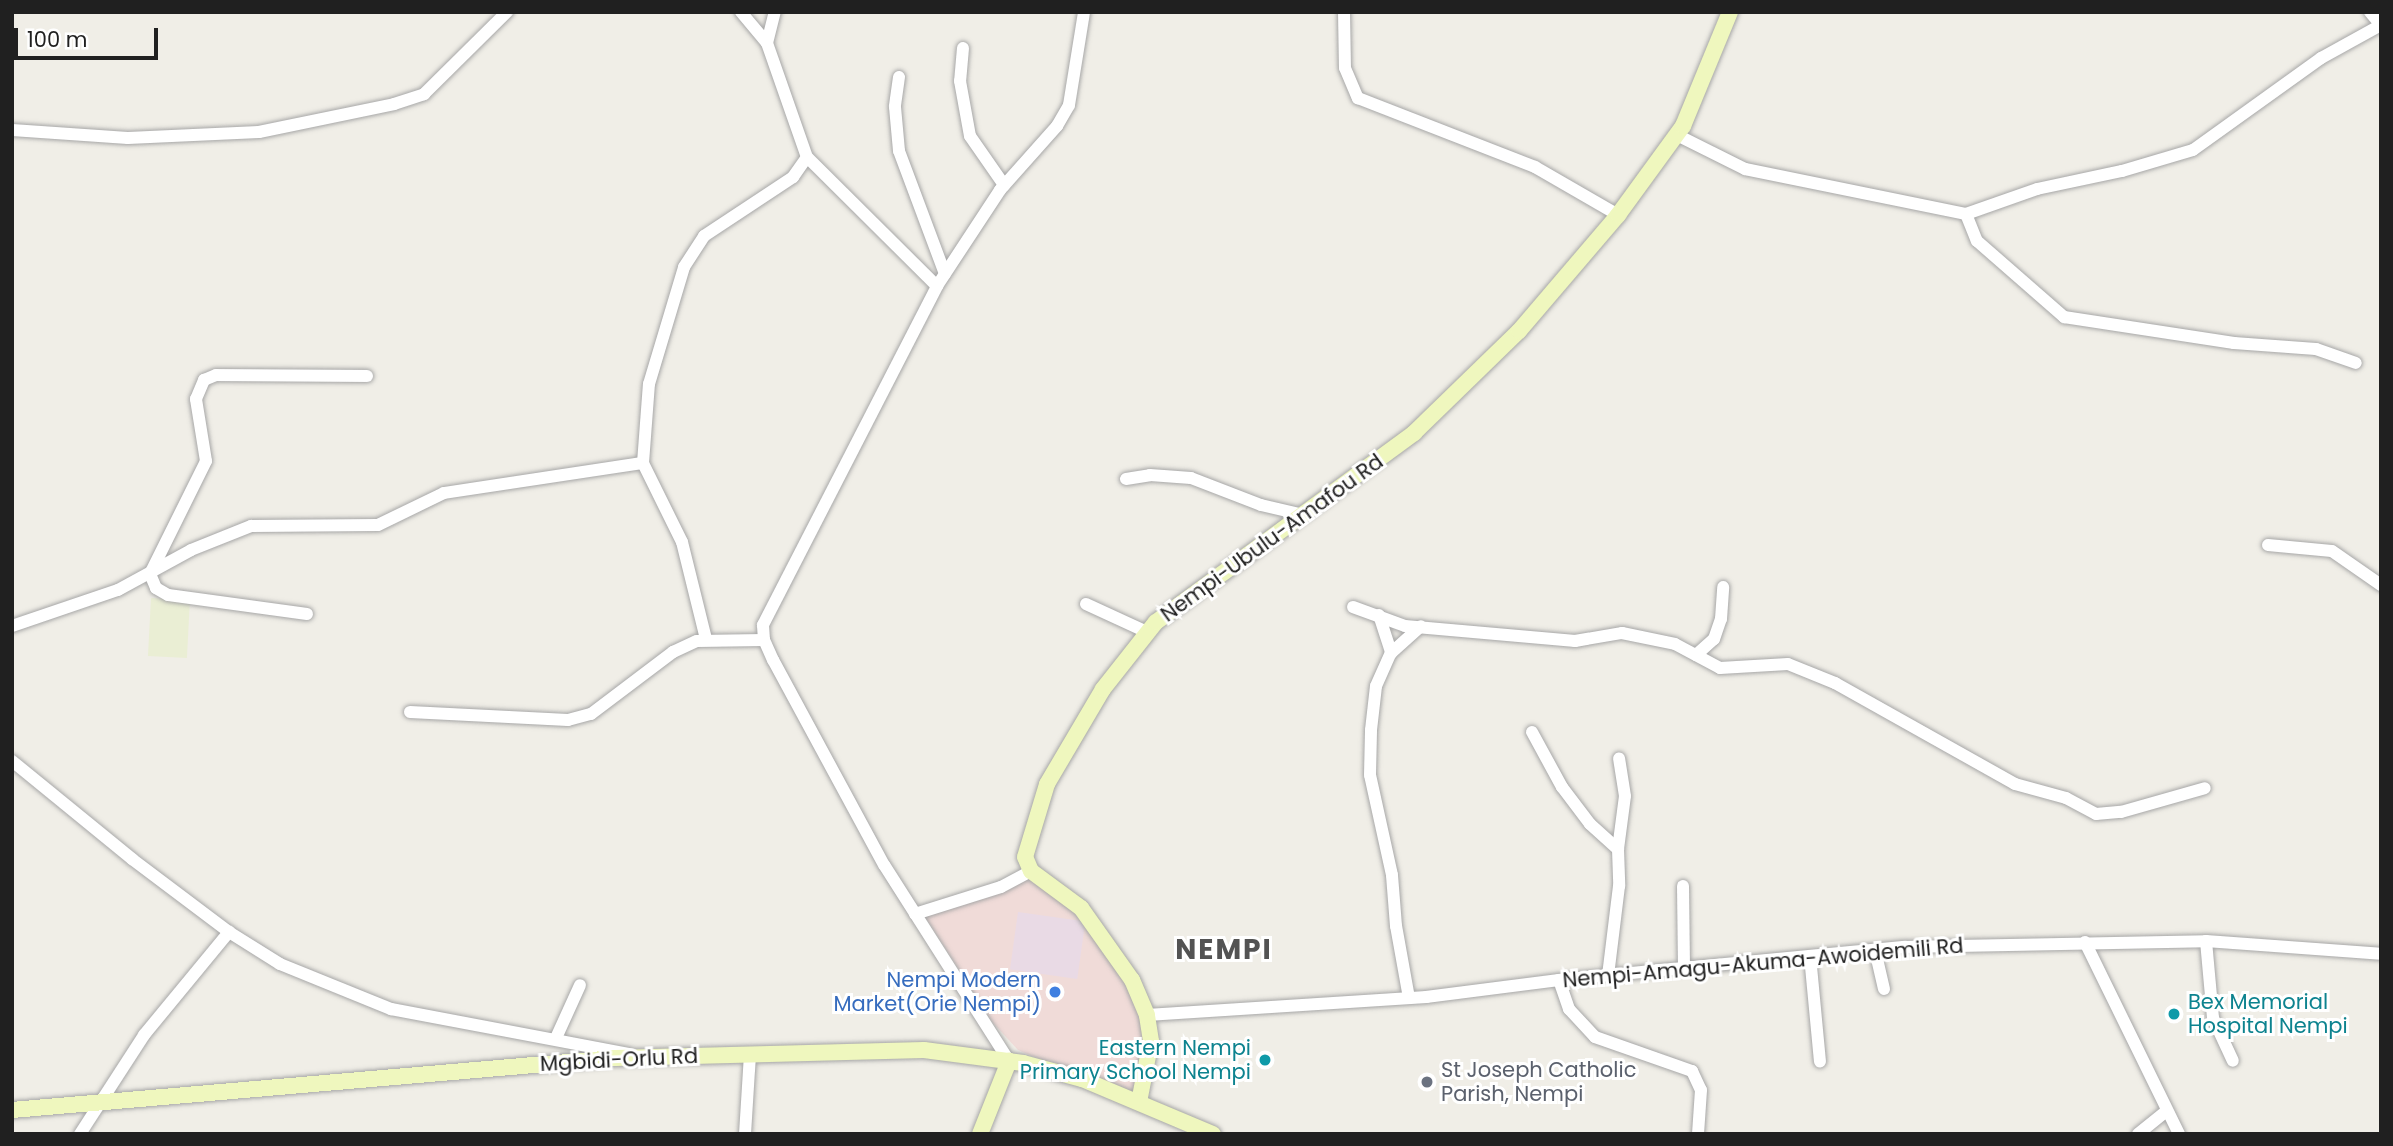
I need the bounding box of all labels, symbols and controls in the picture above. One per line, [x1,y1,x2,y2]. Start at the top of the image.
scale bar [18,14,161,58]
text: 100 m [27,25,87,54]
street label: Nempi-Ubulu-Amafou Rd [1156,449,1388,627]
district label: NEMPI [1176,933,1272,967]
street label: Nempi-Amagu-Akuma-Awoidemili Rd [1562,933,1964,993]
place label: Nempi Modern Market(Orie Nempi) [833,967,1041,1017]
marker: Nempi Modern Market(Orie Nempi) [1047,984,1063,1000]
place label: Bex Memorial Hospital Nempi [2188,989,2348,1039]
marker: Bex Memorial Hospital Nempi [2166,1006,2182,1022]
place label: Eastern Nempi Primary School Nempi [1020,1035,1251,1085]
street label: Mgbidi-Orlu Rd [539,1043,699,1077]
marker: Eastern Nempi Primary School Nempi [1257,1052,1273,1068]
place label: St Joseph Catholic Parish, Nempi [1441,1057,1636,1107]
marker: St Joseph Catholic Parish, Nempi [1419,1074,1435,1090]

